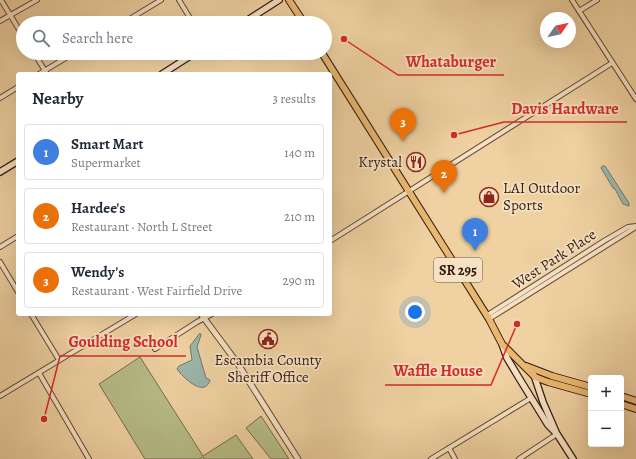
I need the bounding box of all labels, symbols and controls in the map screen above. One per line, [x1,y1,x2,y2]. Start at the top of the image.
north arrow [540,12,576,48]
search box [16,16,332,60]
icon: search [30,27,52,49]
text: Search here [62,28,133,48]
callout: Whataburger [398,47,504,75]
text: Whataburger [405,51,497,73]
text: Nearby [32,87,83,110]
text: 3 results [272,90,316,107]
callout: Davis Hardware [504,94,627,122]
text: Davis Hardware [511,98,619,120]
pin: 3 [390,108,416,141]
text: Smart Mart [71,134,143,154]
text: 1 [44,144,48,161]
text: 140 m [284,144,315,161]
restaurant icon: Krystal [405,151,427,173]
place label: Krystal [358,152,402,172]
text: Supermarket [71,154,141,171]
pin: 2 [431,160,457,193]
place label: LAI Outdoor Sports [503,178,581,215]
shop icon: LAI Outdoor Sports [478,186,500,208]
text: Hardee's [71,198,125,218]
text: 2 [43,208,49,225]
text: 210 m [284,208,315,225]
text: Restaurant · North L Street [71,218,213,235]
pin: 1 [462,218,488,251]
street label: West Park Place [507,224,600,294]
road number: SR 295 [434,258,482,282]
text: Wendy's [71,262,124,282]
text: 3 [43,272,49,289]
text: 290 m [283,272,315,289]
text: Restaurant · West Fairfield Drive [71,282,242,299]
your location [405,302,425,322]
callout: Goulding School [60,328,186,356]
public building icon: Escambia County Sheriff Office [257,328,279,350]
text: Goulding School [68,331,178,353]
place label: Escambia County Sheriff Office [215,350,322,387]
callout: Waffle House [385,357,491,385]
text: Waffle House [392,360,483,382]
map controls [588,375,624,447]
button: + [588,375,624,411]
button: − [588,411,624,447]

